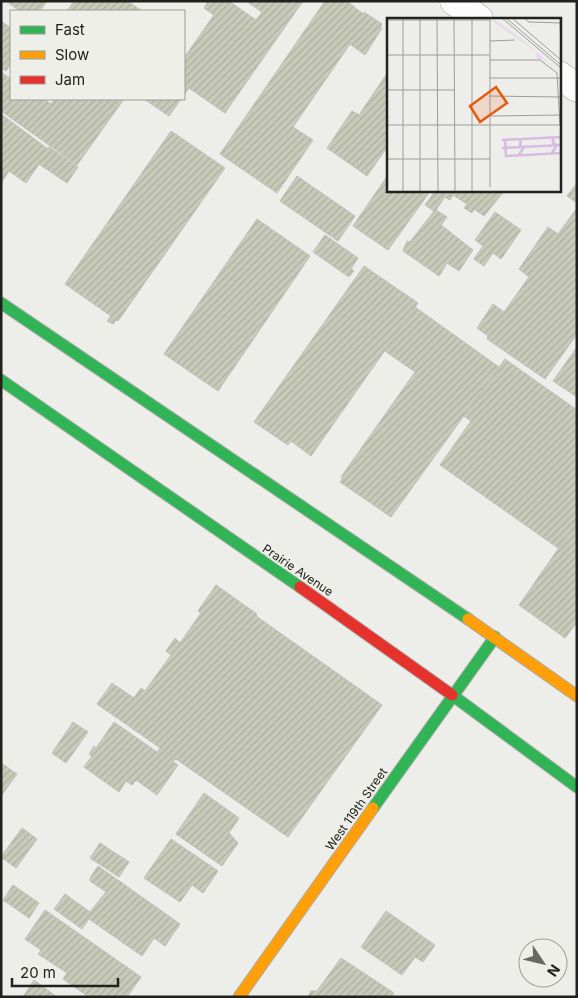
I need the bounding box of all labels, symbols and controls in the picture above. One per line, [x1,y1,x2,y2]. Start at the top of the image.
legend [10,10,185,100]
inset map [387,18,560,191]
text: Fast [55,20,85,39]
text: Slow [55,45,89,64]
text: Jam [55,70,85,89]
street label: Prairie Avenue [260,541,336,599]
street label: West 119th Street [322,765,390,853]
north arrow [518,938,568,988]
scale bar [12,956,119,988]
text: N [544,961,564,980]
text: 20 m [20,963,56,982]

